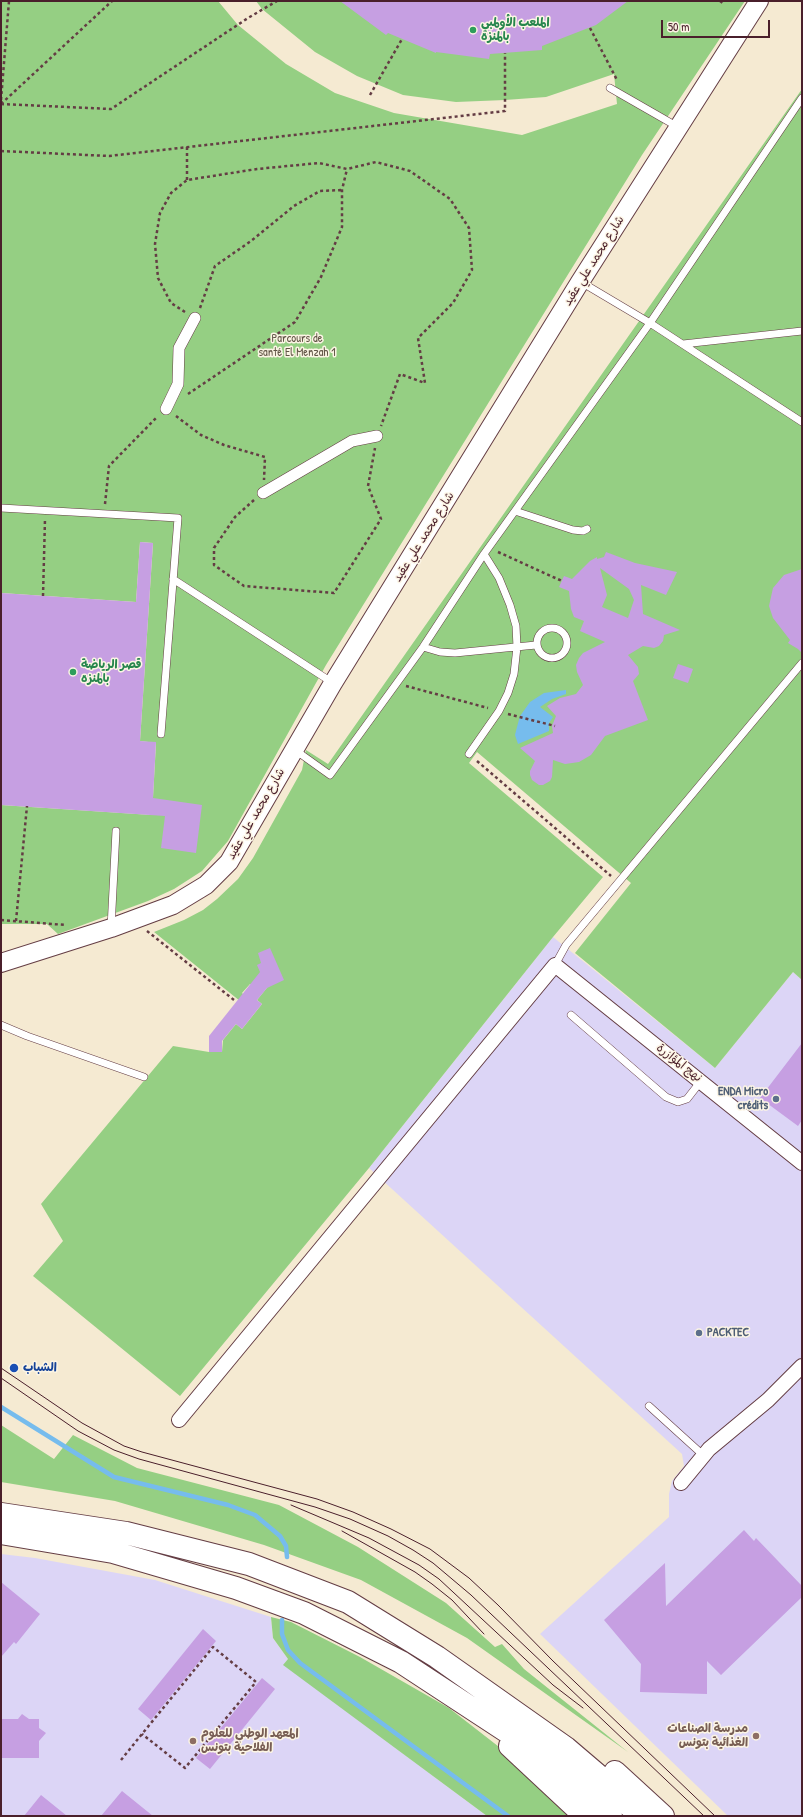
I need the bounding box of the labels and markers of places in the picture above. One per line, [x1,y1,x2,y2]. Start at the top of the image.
place label: الملعب الأولمبي بالمنزه [481,16,550,44]
marker: الملعب الأولمبي بالمنزه [468,25,478,35]
place label: قصر الرياضة بالمنزه [81,658,142,686]
marker: قصر الرياضة بالمنزه [68,667,78,677]
place label: ENDA Micro crédits [718,1085,768,1113]
marker: ENDA Micro crédits [771,1094,781,1104]
place label: PACKTEC [707,1326,749,1340]
marker: PACKTEC [694,1328,704,1338]
place label: الشباب [23,1361,57,1375]
marker: الشباب [8,1362,20,1374]
place label: مدرسة الصناعات الغذائية بتونس [667,1722,748,1750]
place label: المعهد الوطني للعلوم الفلاحية بتونس [201,1727,298,1755]
marker: مدرسة الصناعات الغذائية بتونس [751,1731,761,1741]
marker: المعهد الوطني للعلوم الفلاحية بتونس [188,1736,198,1746]

